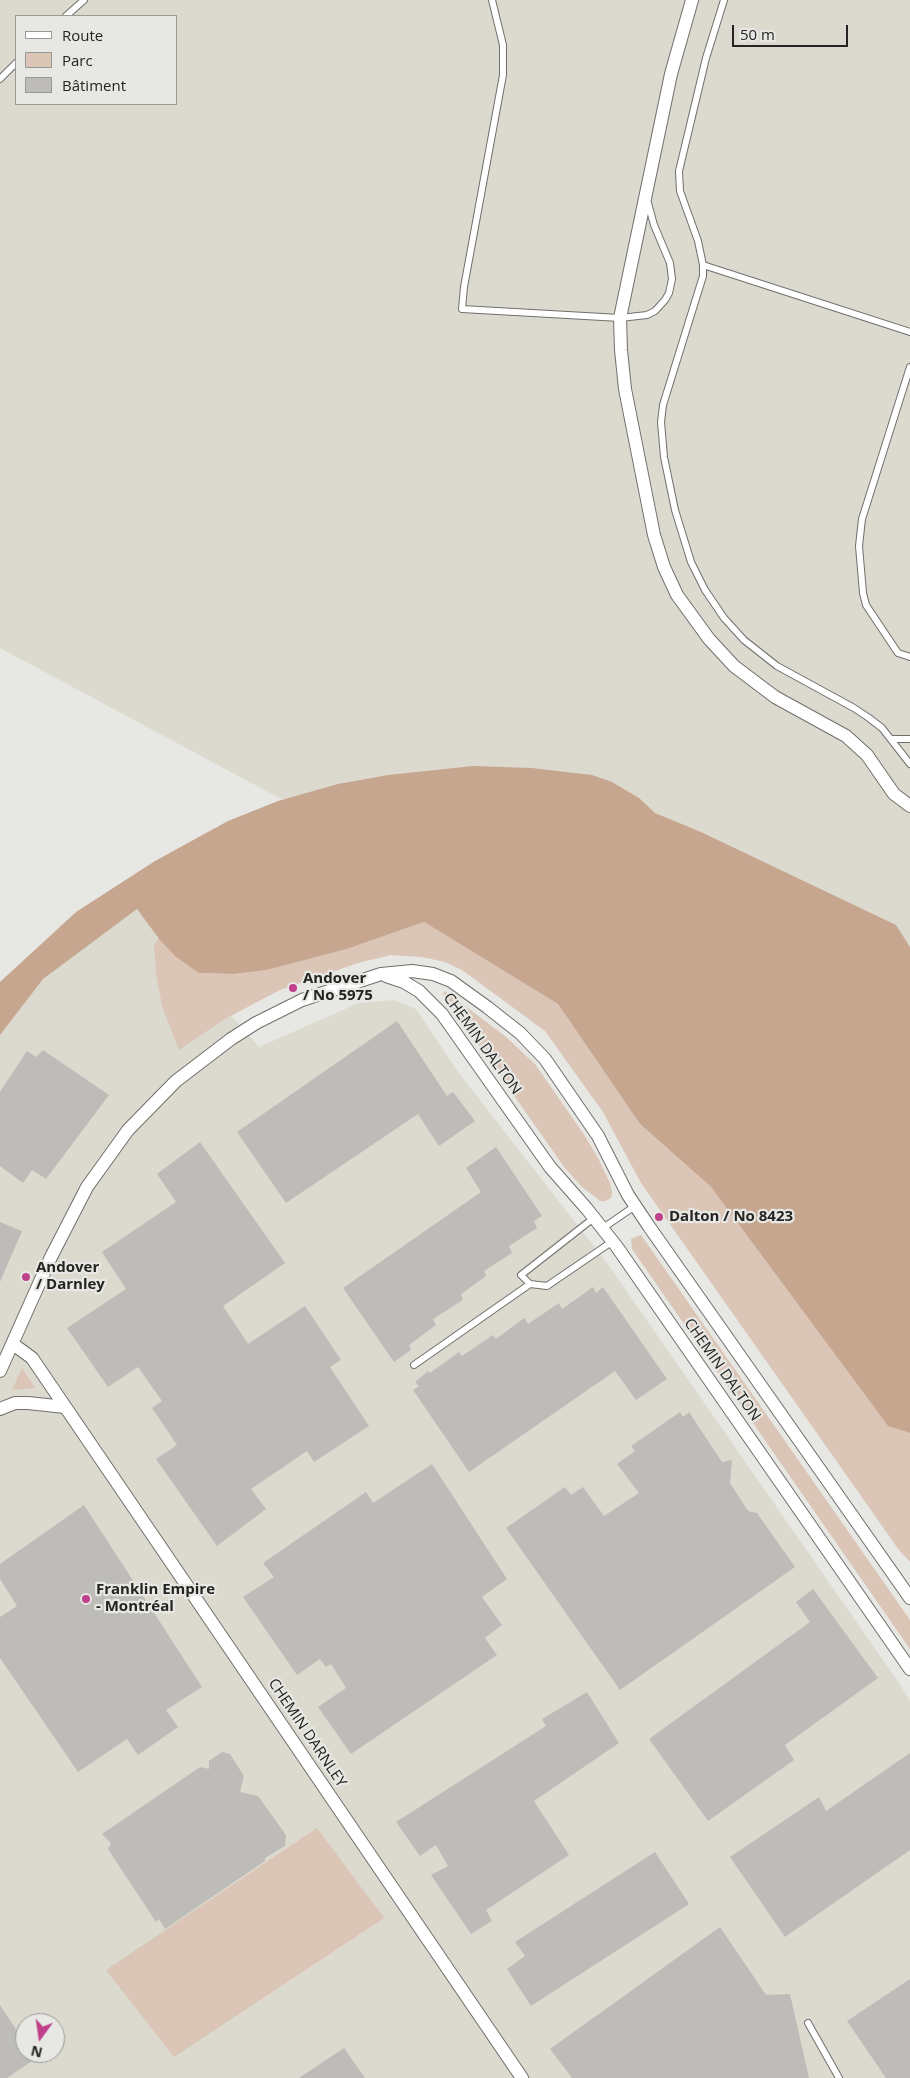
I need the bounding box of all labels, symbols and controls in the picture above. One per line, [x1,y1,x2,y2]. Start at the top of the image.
legend [15,15,178,105]
scale bar [735,15,851,47]
text: 50 m [740,24,775,44]
text: Route [62,25,103,45]
text: Parc [62,50,93,70]
text: Bâtiment [62,75,126,95]
place label: Andover / No 5975 [303,970,373,1005]
marker: Andover / No 5975 [287,982,299,994]
street label: CHEMIN DALTON [439,990,525,1098]
place label: Dalton / No 8423 [669,1208,793,1226]
marker: Dalton / No 8423 [653,1211,665,1223]
place label: Andover / Darnley [36,1259,105,1294]
marker: Andover / Darnley [20,1271,32,1283]
street label: CHEMIN DALTON [680,1315,764,1425]
place label: Franklin Empire - Montréal [96,1581,215,1616]
marker: Franklin Empire - Montréal [80,1593,92,1605]
street label: CHEMIN DARNLEY [264,1675,350,1791]
north arrow [15,2013,65,2063]
text: N [29,2041,44,2063]

